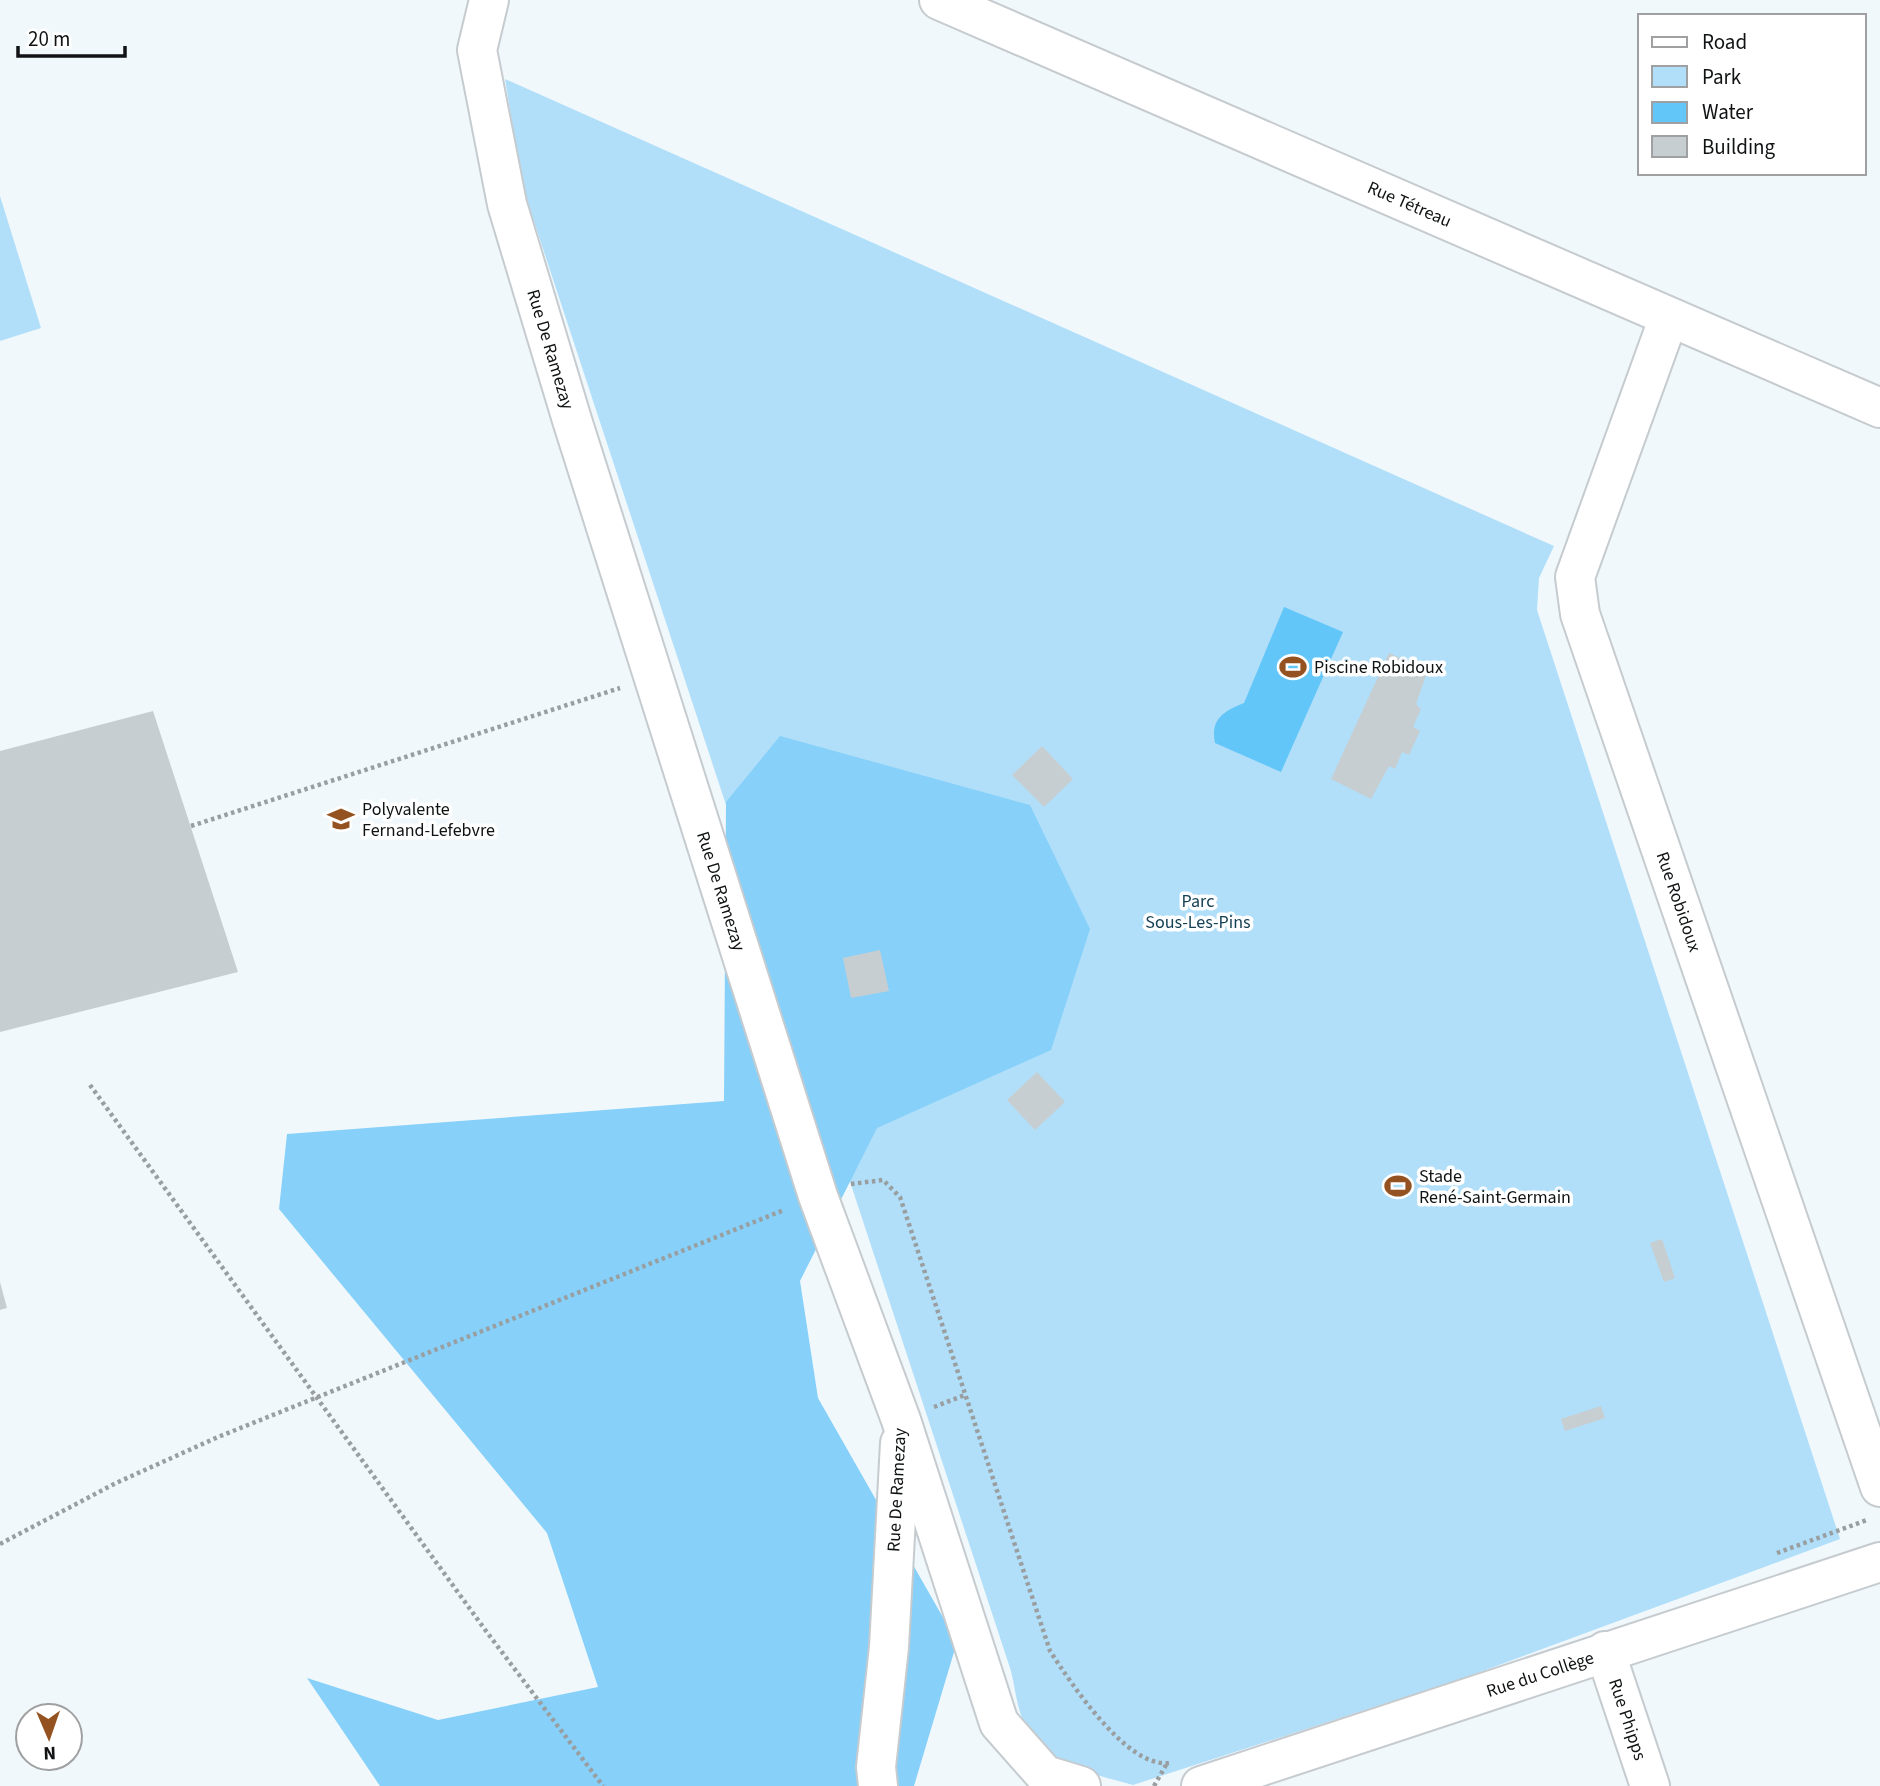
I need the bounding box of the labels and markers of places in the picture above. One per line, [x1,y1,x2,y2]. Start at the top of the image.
sports icon: Piscine Robidoux [1278,652,1308,682]
place label: Piscine Robidoux [1314,655,1443,680]
place label: Polyvalente Fernand-Lefebvre [362,797,495,843]
school or university icon: Polyvalente Fernand-Lefebvre [326,804,356,834]
place label: Stade René-Saint-Germain [1419,1164,1571,1210]
sports icon: Stade René-Saint-Germain [1383,1171,1413,1201]

